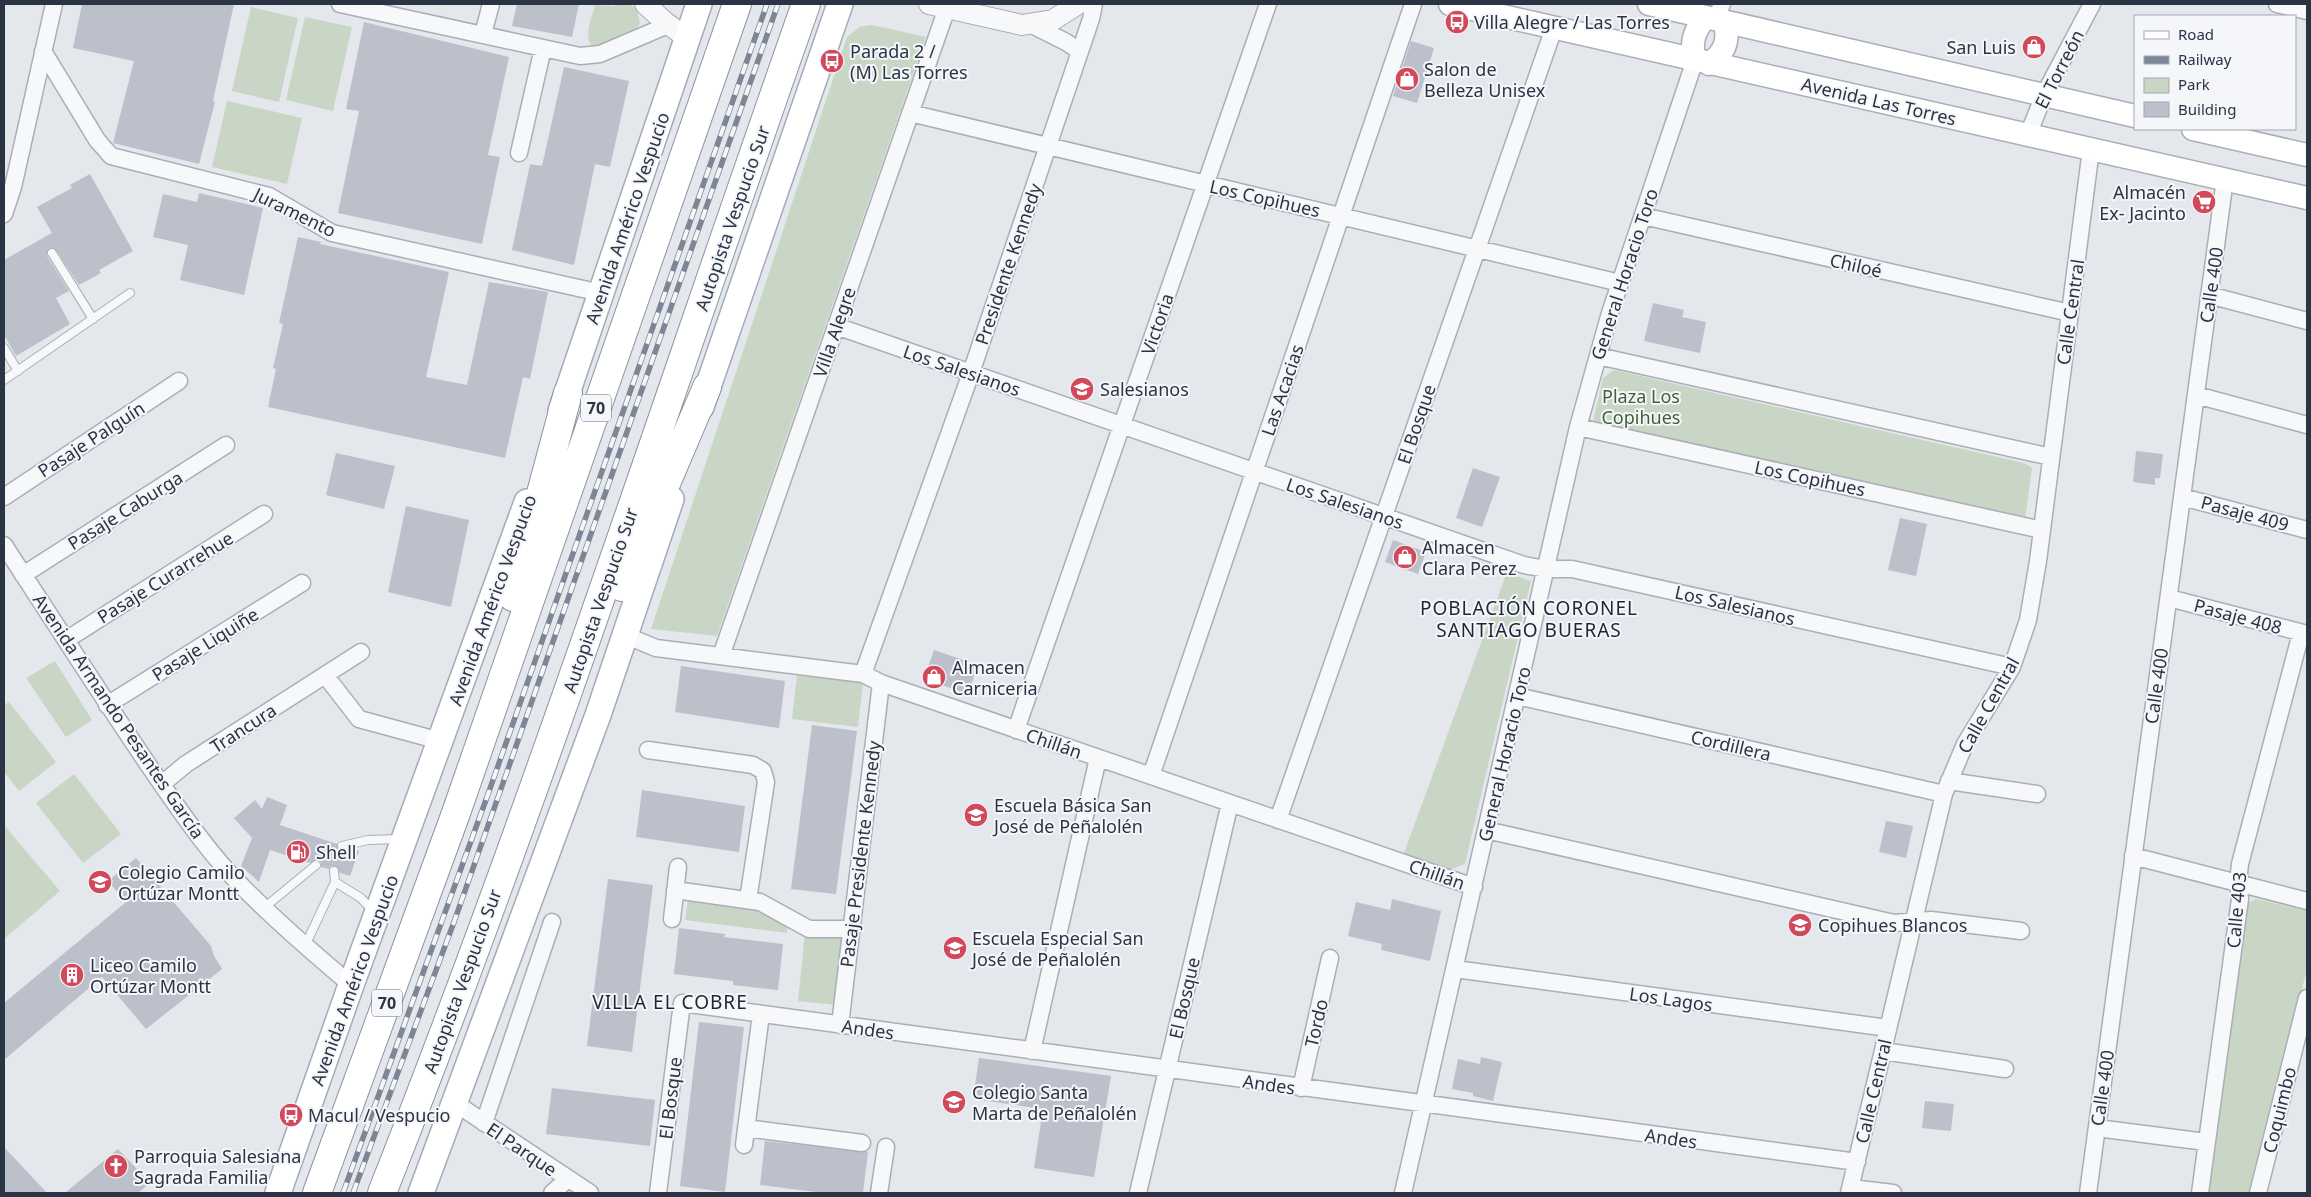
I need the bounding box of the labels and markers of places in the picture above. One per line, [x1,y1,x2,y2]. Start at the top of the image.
bus stop icon: Villa Alegre / Las Torres [1444,9,1470,35]
place label: Villa Alegre / Las Torres [1474,10,1670,34]
shop icon: San Luis [2021,34,2047,60]
place label: San Luis [1946,35,2016,59]
place label: Parada 2 / (M) Las Torres [850,39,968,84]
bus stop icon: Parada 2 / (M) Las Torres [819,48,845,74]
place label: Salon de Belleza Unisex [1424,57,1546,102]
shop icon: Salon de Belleza Unisex [1394,66,1420,92]
place label: Almacén Ex- Jacinto [2099,180,2186,225]
supermarket icon: Almacén Ex- Jacinto [2191,189,2217,215]
school or university icon: Salesianos [1069,376,1095,402]
place label: Salesianos [1100,377,1189,401]
place label: Almacen Clara Perez [1422,535,1517,580]
shop icon: Almacen Clara Perez [1392,544,1418,570]
place label: Almacen Carniceria [952,655,1038,700]
shop icon: Almacen Carniceria [921,664,947,690]
place label: Escuela Básica San José de Peñalolén [992,793,1152,838]
school or university icon: Escuela Básica San José de Peñalolén [963,802,989,828]
fuel station icon: Shell [285,839,311,865]
place label: Shell [316,840,356,864]
place label: Colegio Camilo Ortúzar Montt [118,860,245,905]
school or university icon: Colegio Camilo Ortúzar Montt [87,869,113,895]
school or university icon: Copihues Blancos [1787,912,1813,938]
place label: Copihues Blancos [1818,913,1967,937]
place label: Escuela Especial San José de Peñalolén [970,926,1144,971]
school or university icon: Escuela Especial San José de Peñalolén [942,935,968,961]
place label: Liceo Camilo Ortúzar Montt [90,953,212,998]
building icon: Liceo Camilo Ortúzar Montt [59,962,85,988]
place label: Colegio Santa Marta de Peñalolén [972,1080,1137,1125]
school or university icon: Colegio Santa Marta de Peñalolén [941,1089,967,1115]
bus stop icon: Macul / Vespucio [278,1102,304,1128]
place label: Macul / Vespucio [308,1103,450,1127]
place label: Parroquia Salesiana Sagrada Familia [134,1144,301,1189]
church icon: Parroquia Salesiana Sagrada Familia [103,1153,129,1179]

